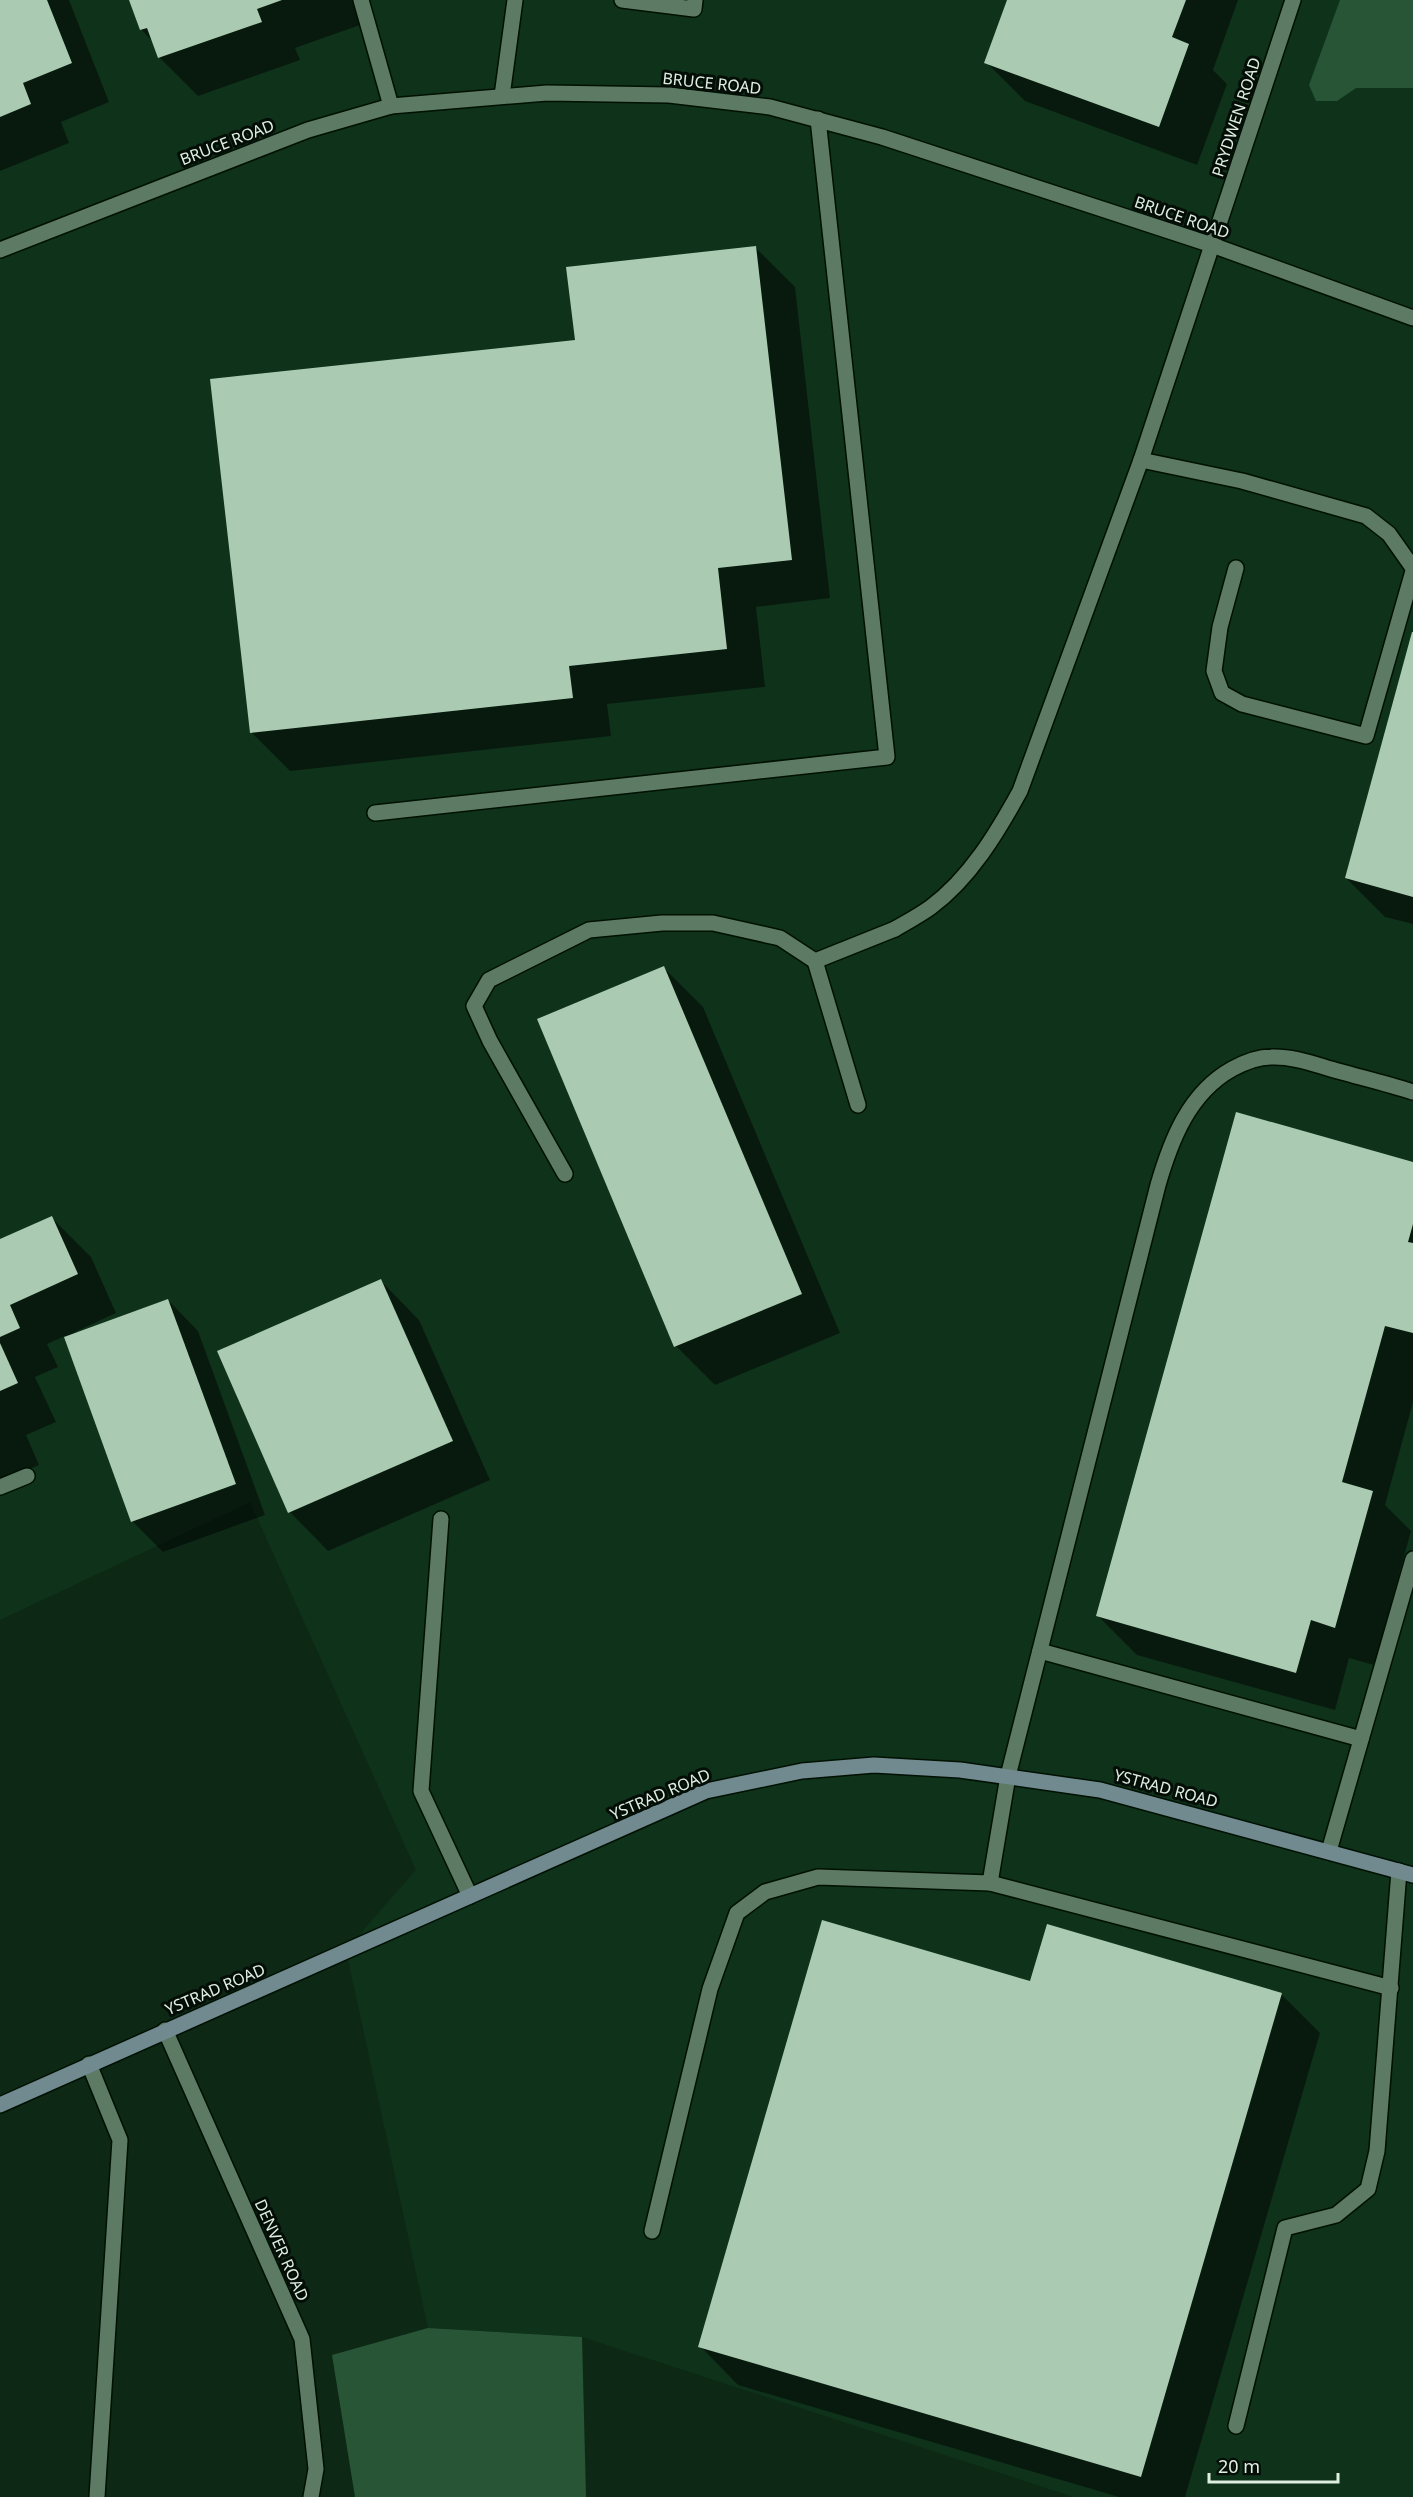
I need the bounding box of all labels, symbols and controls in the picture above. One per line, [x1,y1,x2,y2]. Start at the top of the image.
street label: PRYDWEN ROAD [1206,54,1266,180]
street label: BRUCE ROAD [661,67,763,99]
street label: BRUCE ROAD [177,114,277,170]
street label: BRUCE ROAD [1131,190,1233,244]
street label: YSTRAD ROAD [607,1763,713,1825]
street label: YSTRAD ROAD [1112,1764,1220,1812]
street label: YSTRAD ROAD [162,1958,268,2020]
street label: DENVER ROAD [250,2196,314,2304]
scale bar [1209,2446,1338,2484]
text: 20 m [1218,2454,1260,2478]

